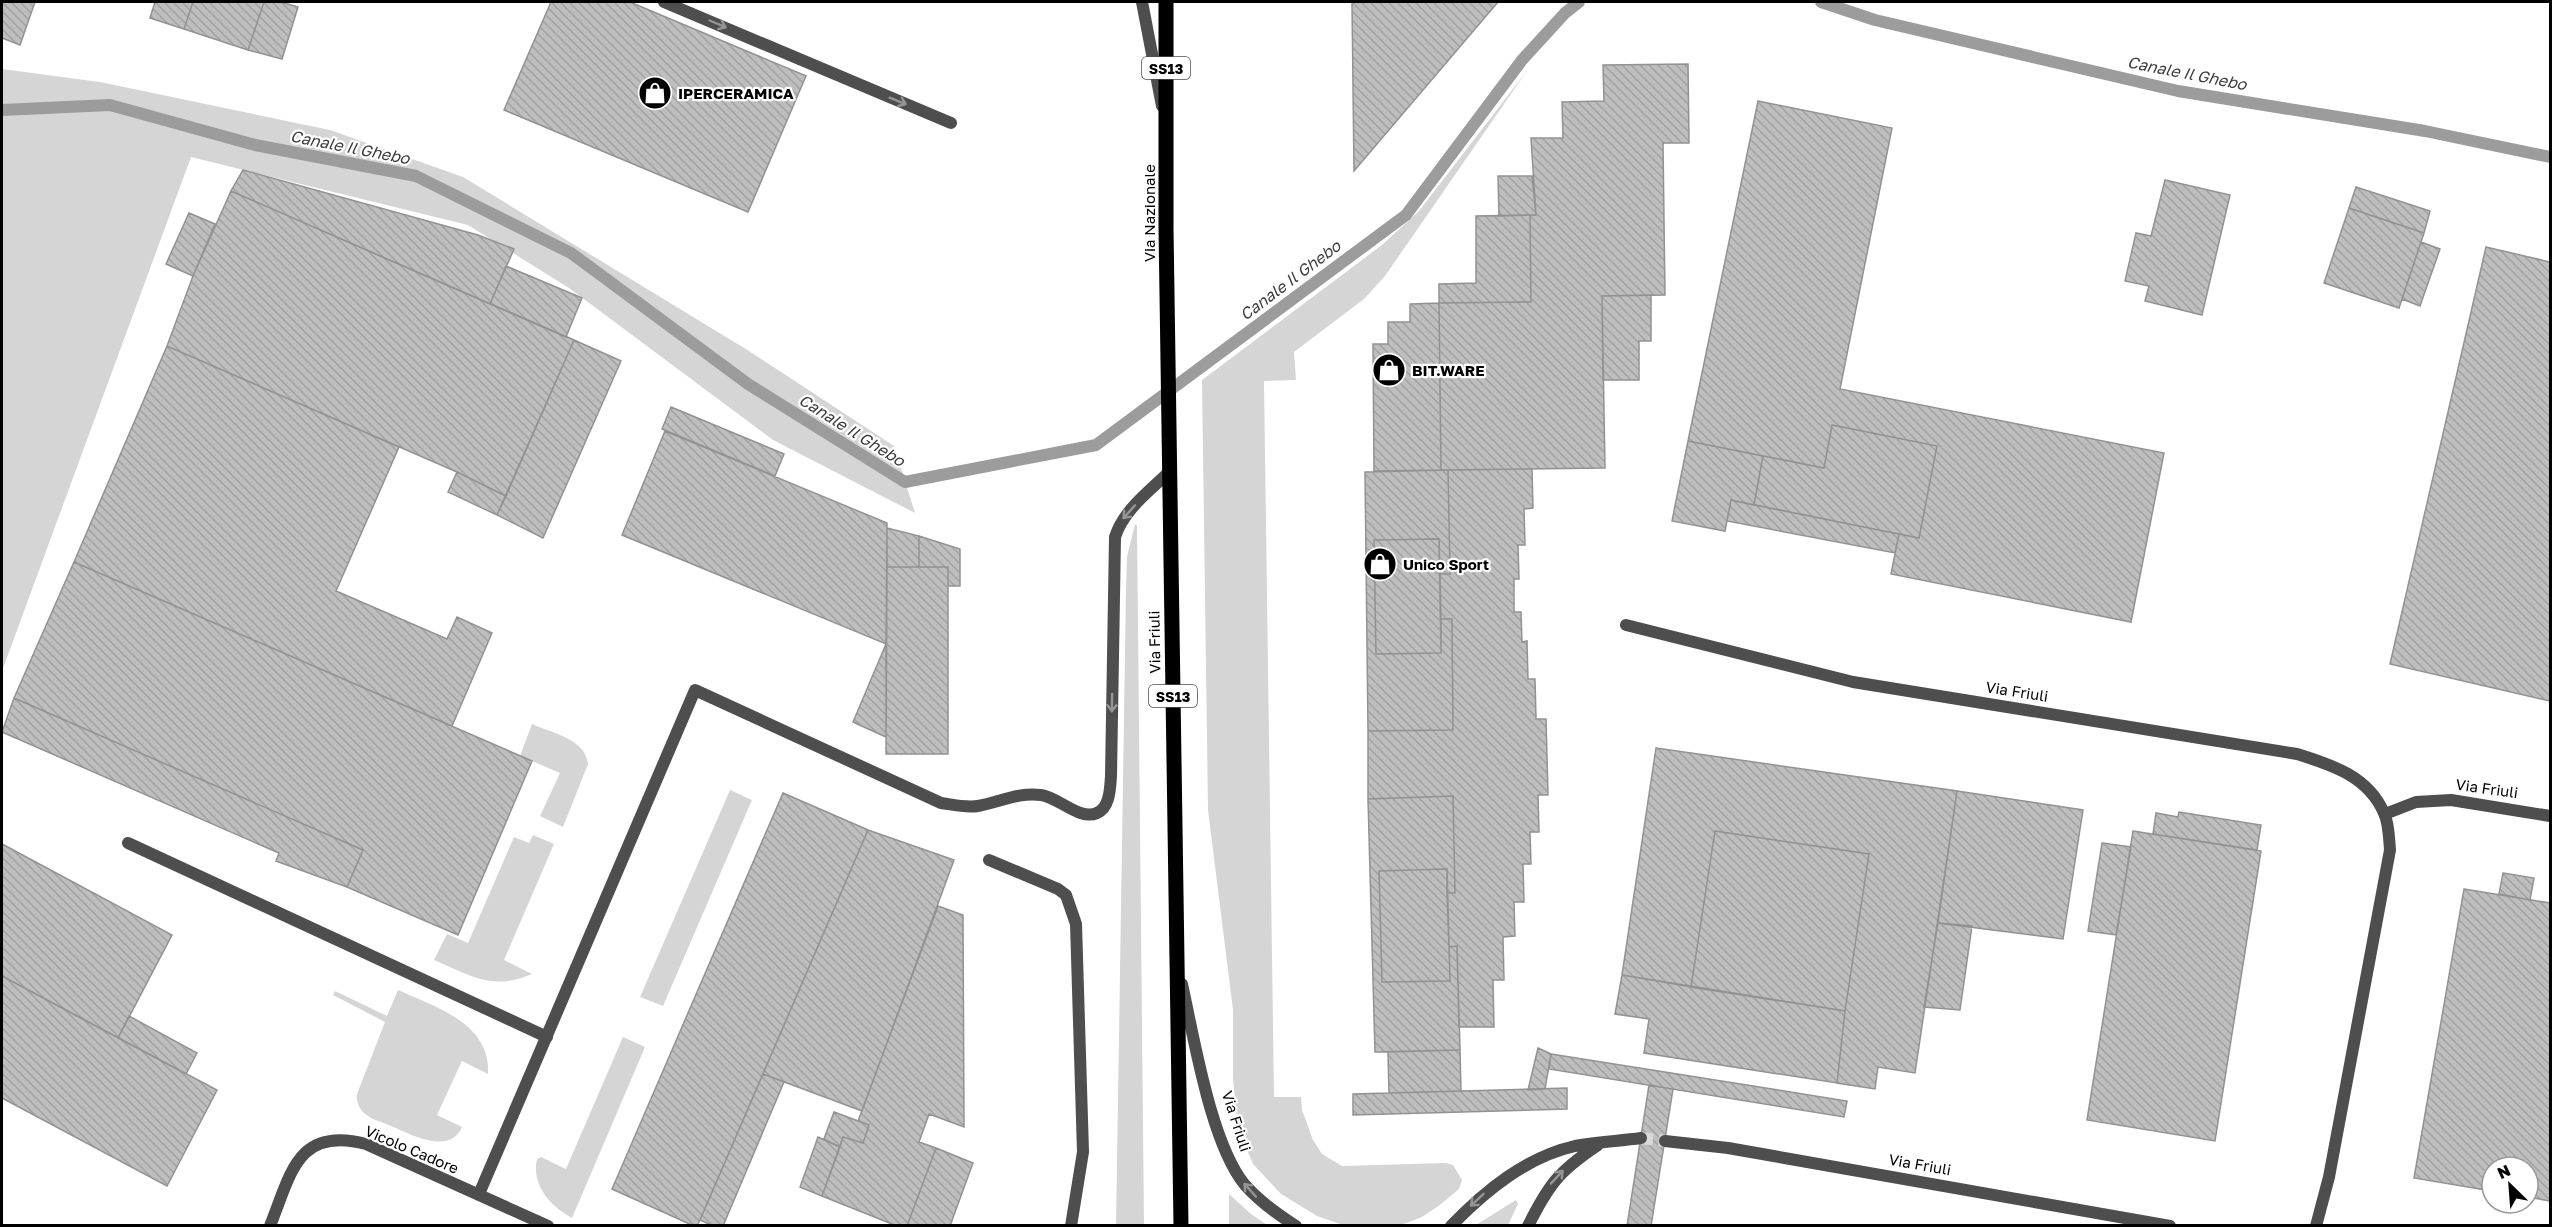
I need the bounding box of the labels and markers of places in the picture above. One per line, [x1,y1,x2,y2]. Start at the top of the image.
shop icon: IPERCERAMICA [637,75,673,111]
place label: IPERCERAMICA [678,84,794,102]
shop icon: BIT.WARE [1371,352,1407,388]
place label: BIT.WARE [1412,361,1485,379]
shop icon: Unico Sport [1362,546,1398,582]
place label: Unico Sport [1403,555,1489,573]

